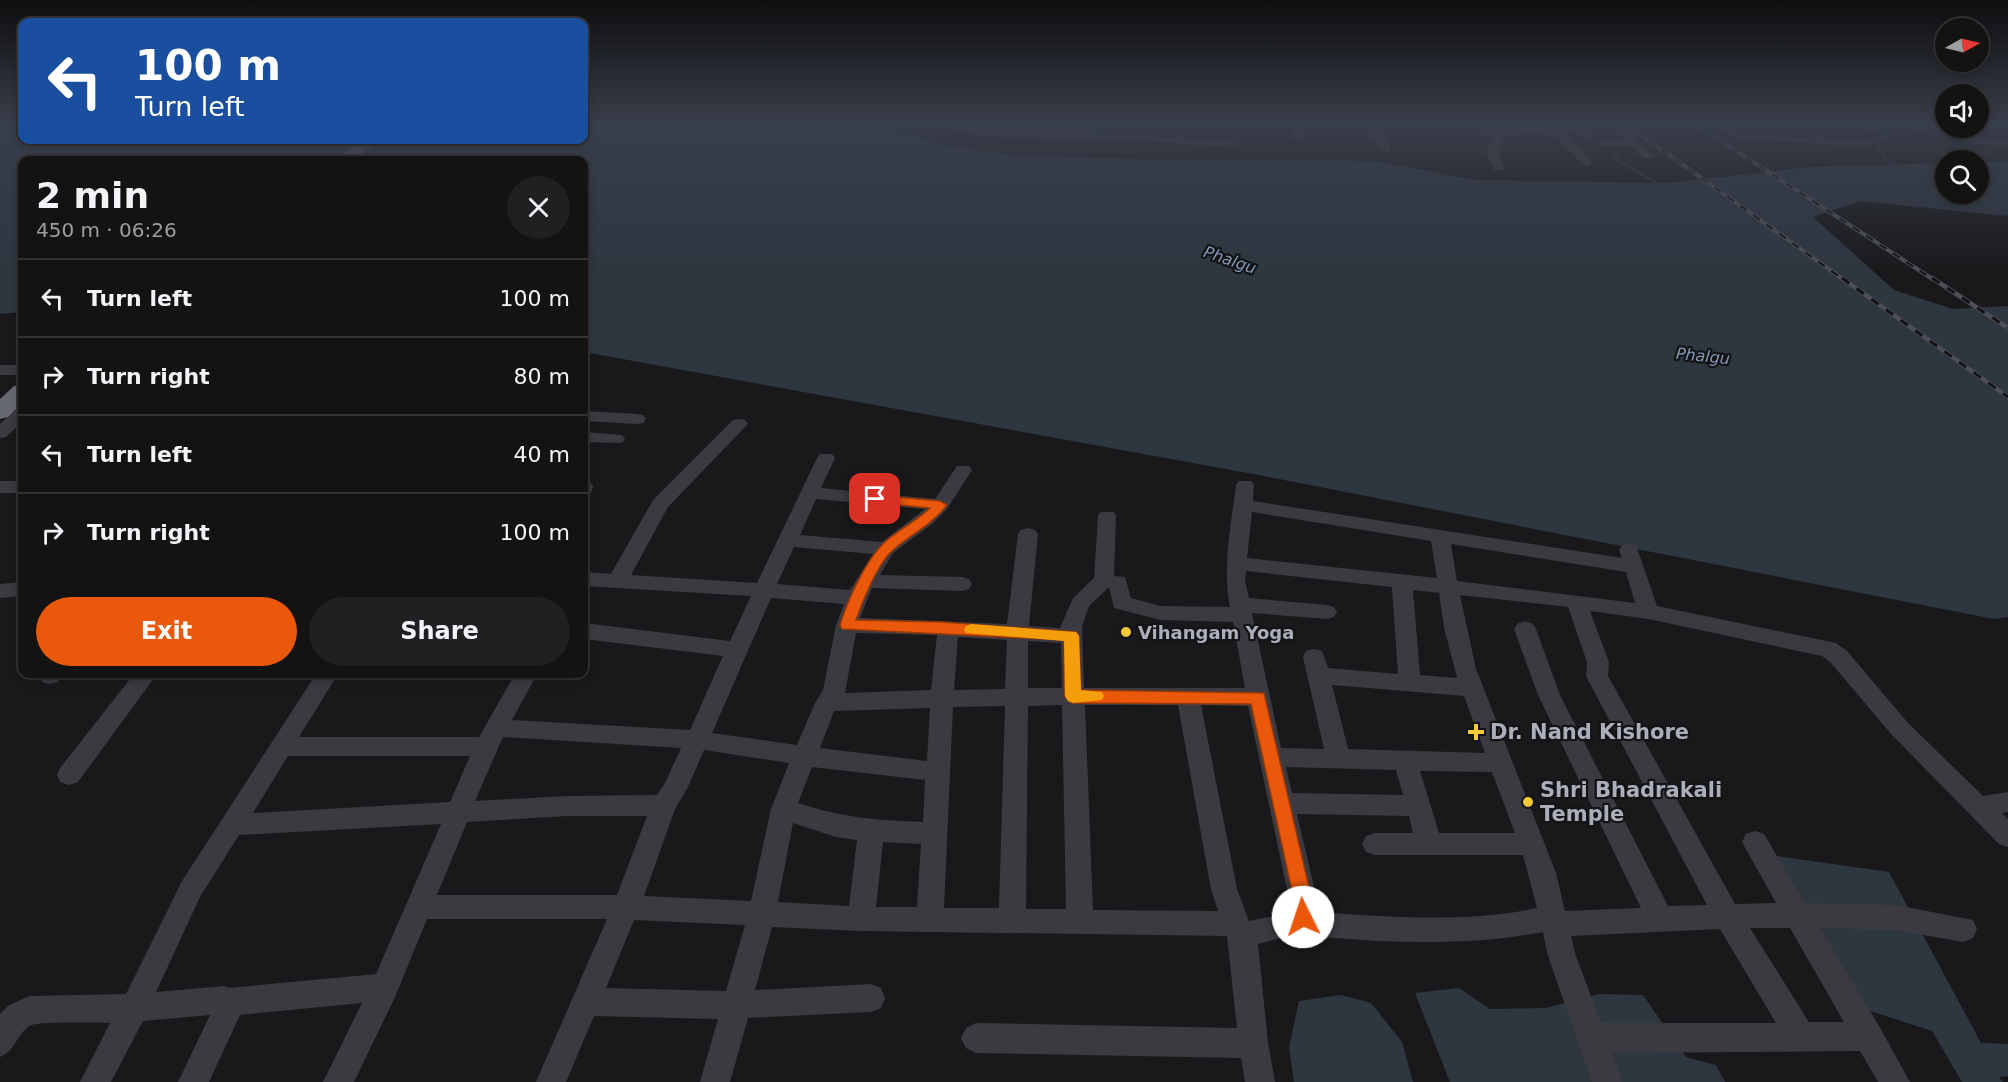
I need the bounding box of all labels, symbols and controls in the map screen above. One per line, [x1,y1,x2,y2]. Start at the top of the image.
north arrow [1935,18,1989,72]
map controls [1935,18,1989,204]
text: 100 m [135,41,281,90]
icon: left [36,42,114,120]
button: sound [1935,84,1989,138]
text: Turn left [135,91,245,122]
button: search [1935,150,1989,204]
text: 2 min [36,175,149,216]
button: close [507,176,570,239]
text: 450 m · 06:26 [36,218,177,242]
water label: Phalgu [1201,242,1259,278]
icon: left [36,282,69,315]
text: Turn left [87,286,192,311]
text: 100 m [500,286,570,311]
water label: Phalgu [1675,344,1731,368]
icon: right [36,360,69,393]
text: Turn right [87,364,210,389]
text: 80 m [514,364,570,389]
icon: left [36,438,69,471]
text: Turn left [87,442,192,467]
text: 40 m [514,442,570,467]
pin [849,473,900,524]
icon: arrive [858,482,891,515]
icon: right [36,516,69,549]
text: Turn right [87,520,210,545]
text: 100 m [500,520,570,545]
button: Exit [36,597,297,666]
button: Share [309,597,570,666]
place label: Vihangam Yoga [1138,622,1294,643]
marker: Vihangam Yoga [1119,625,1133,639]
place label: Dr. Nand Kishore [1490,720,1689,744]
marker: Dr. Nand Kishore [1467,723,1485,741]
place label: Shri Bhadrakali Temple [1540,778,1722,826]
marker: Shri Bhadrakali Temple [1521,795,1535,809]
position arrow [1271,885,1335,949]

